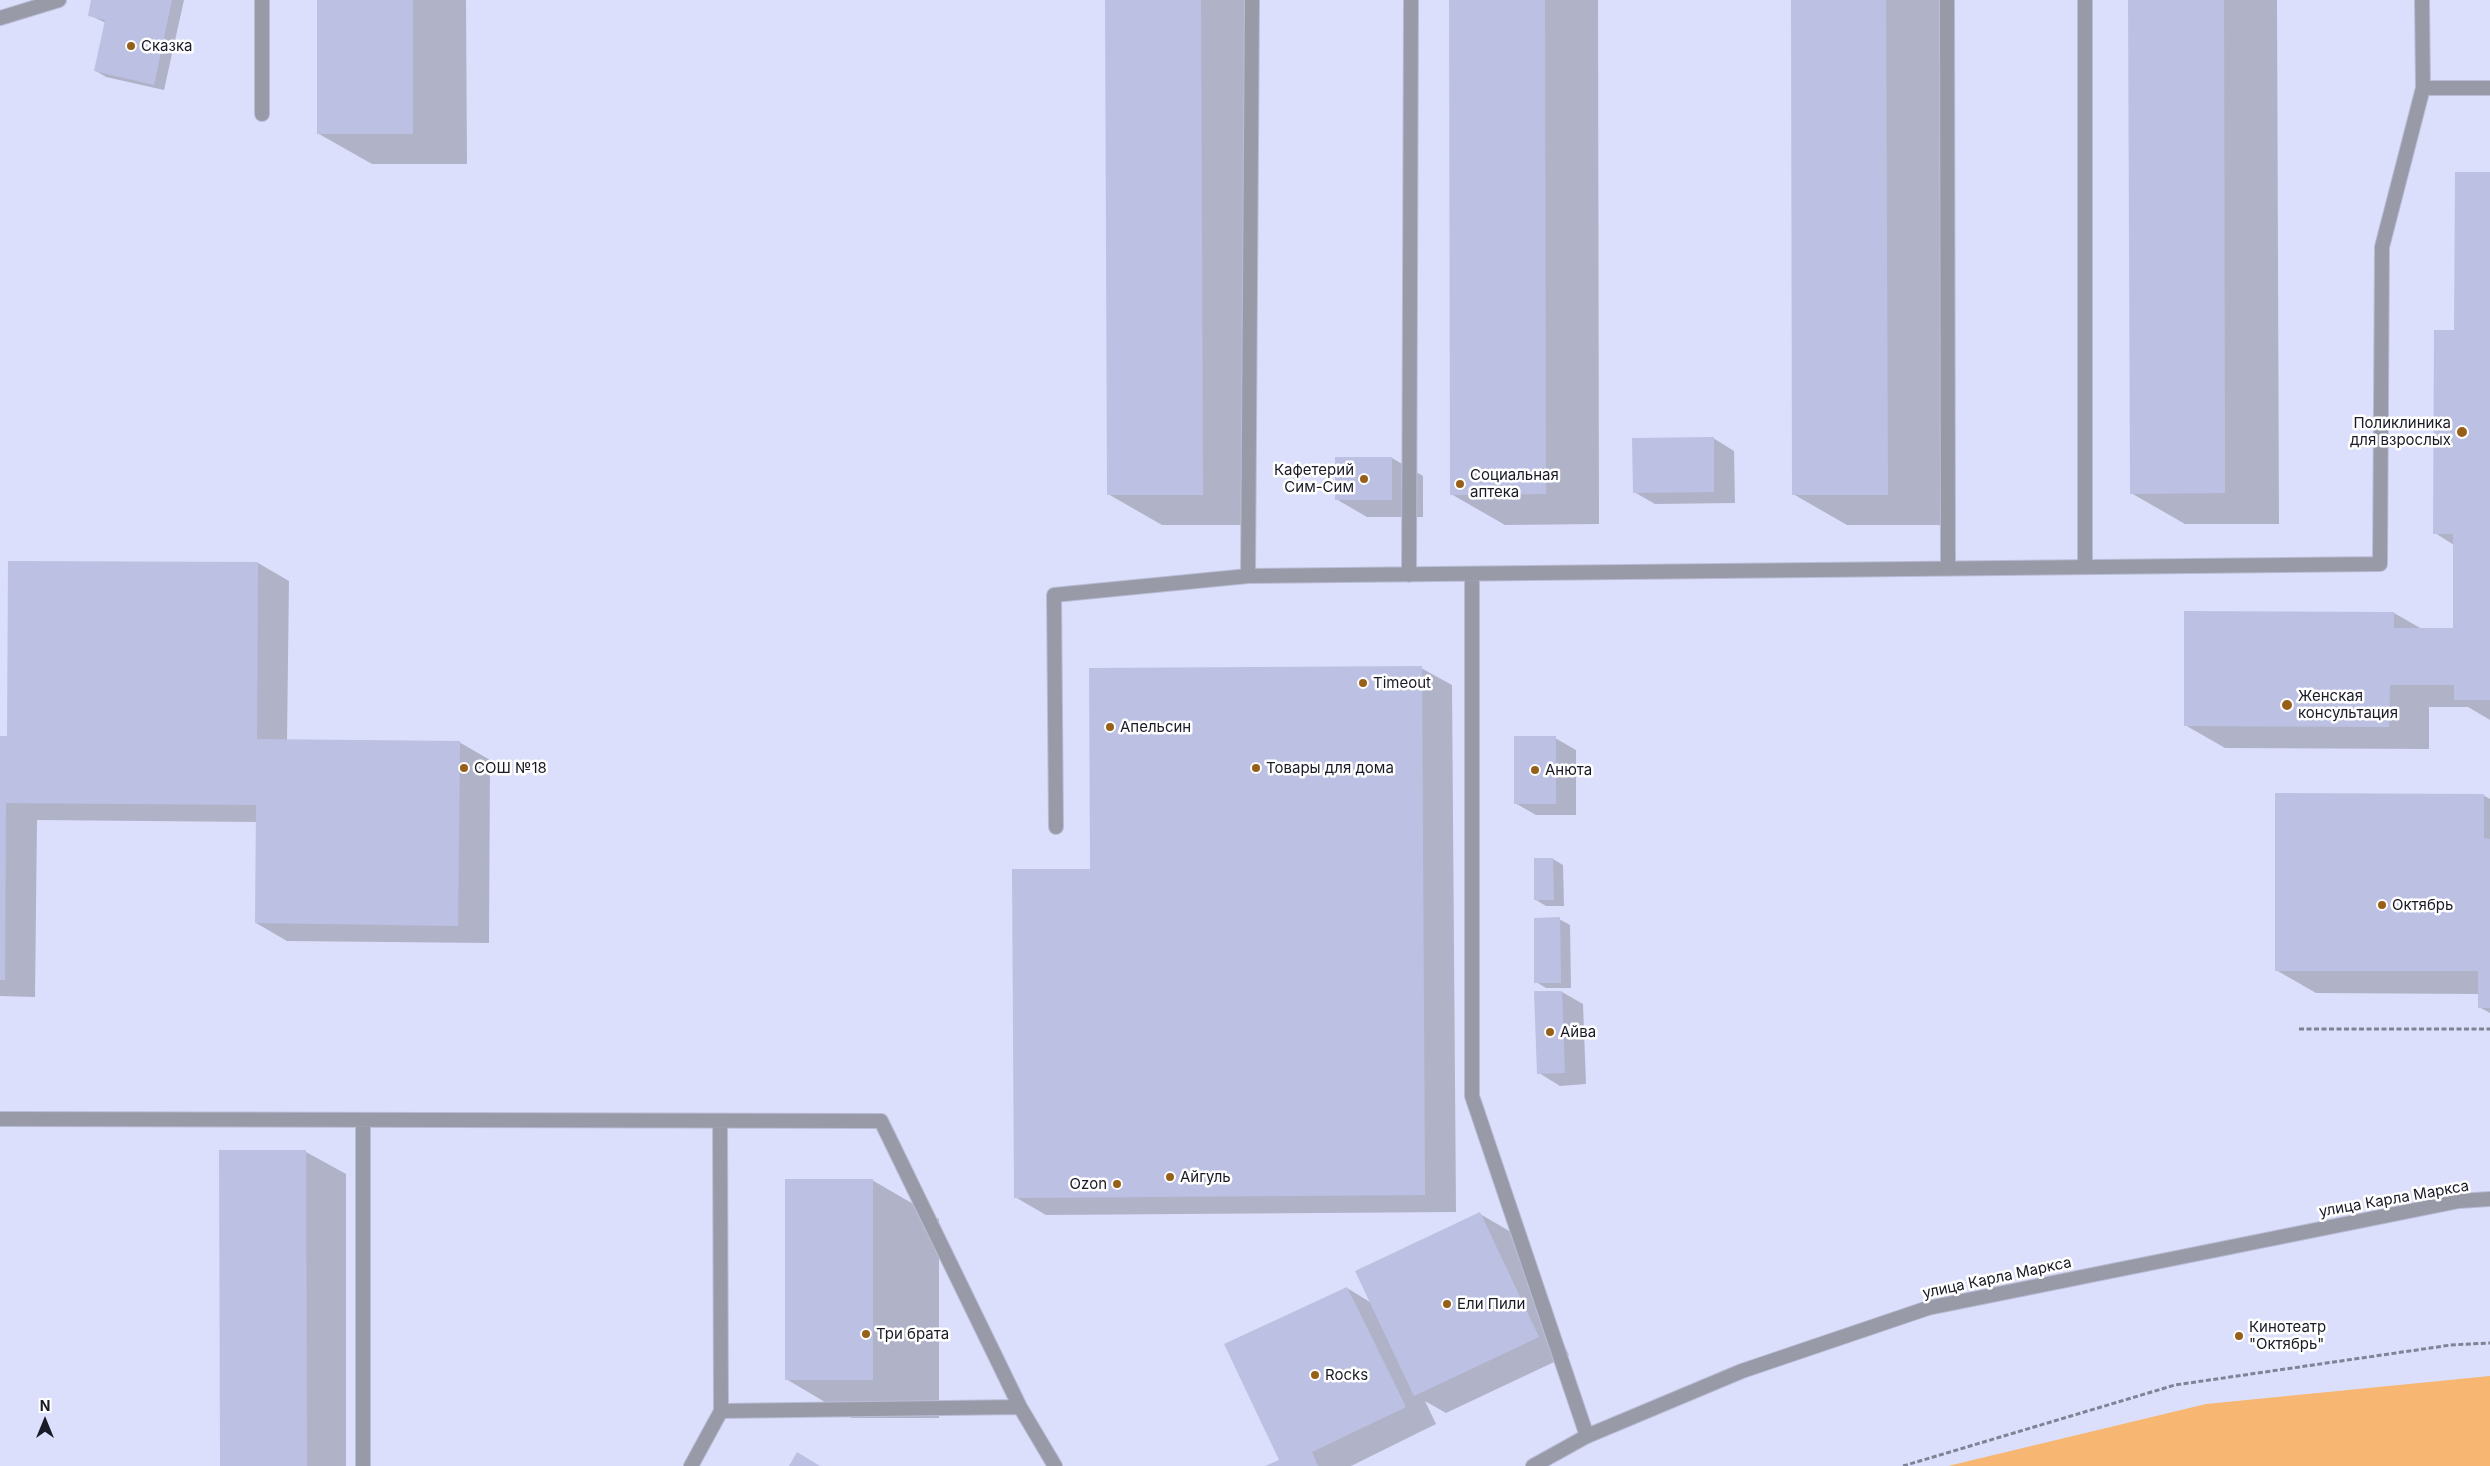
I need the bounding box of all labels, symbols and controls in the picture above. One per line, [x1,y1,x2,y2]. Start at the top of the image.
place label: Сказка [141,37,192,55]
marker: Сказка [125,40,137,52]
place label: Поликлиника для взрослых [2350,414,2451,449]
marker: Поликлиника для взрослых [2455,425,2469,439]
place label: Кафетерий Сим-Сим [1274,461,1354,496]
place label: Социальная аптека [1470,466,1559,501]
marker: Кафетерий Сим-Сим [1358,473,1370,485]
marker: Социальная аптека [1454,478,1466,490]
place label: Timeout [1373,674,1431,692]
marker: Timeout [1357,677,1369,689]
place label: Женская консультация [2298,687,2398,722]
marker: Женская консультация [2280,698,2294,712]
place label: Апельсин [1120,718,1191,736]
marker: Апельсин [1104,721,1116,733]
place label: СОШ №18 [474,759,547,777]
place label: Товары для дома [1266,759,1394,777]
place label: Анюта [1545,761,1592,779]
marker: СОШ №18 [458,762,470,774]
marker: Товары для дома [1250,762,1262,774]
marker: Анюта [1529,764,1541,776]
place label: Октябрь [2392,896,2453,914]
marker: Октябрь [2376,899,2388,911]
place label: Айва [1560,1023,1596,1041]
marker: Айва [1544,1026,1556,1038]
place label: Айгуль [1180,1168,1231,1186]
marker: Айгуль [1164,1171,1176,1183]
place label: Ozon [1070,1175,1107,1193]
street label: улица Карла Маркса [2318,1177,2470,1221]
marker: Ozon [1111,1178,1123,1190]
street label: улица Карла Маркса [1921,1253,2073,1303]
place label: Ели Пили [1457,1295,1525,1313]
marker: Ели Пили [1441,1298,1453,1310]
place label: Кинотеатр "Октябрь" [2249,1318,2326,1353]
place label: Три брата [876,1325,949,1343]
marker: Три брата [860,1328,872,1340]
marker: Кинотеатр "Октябрь" [2233,1330,2245,1342]
place label: Rocks [1325,1366,1368,1384]
marker: Rocks [1309,1369,1321,1381]
north arrow [20,1396,70,1446]
text: N [40,1397,50,1414]

